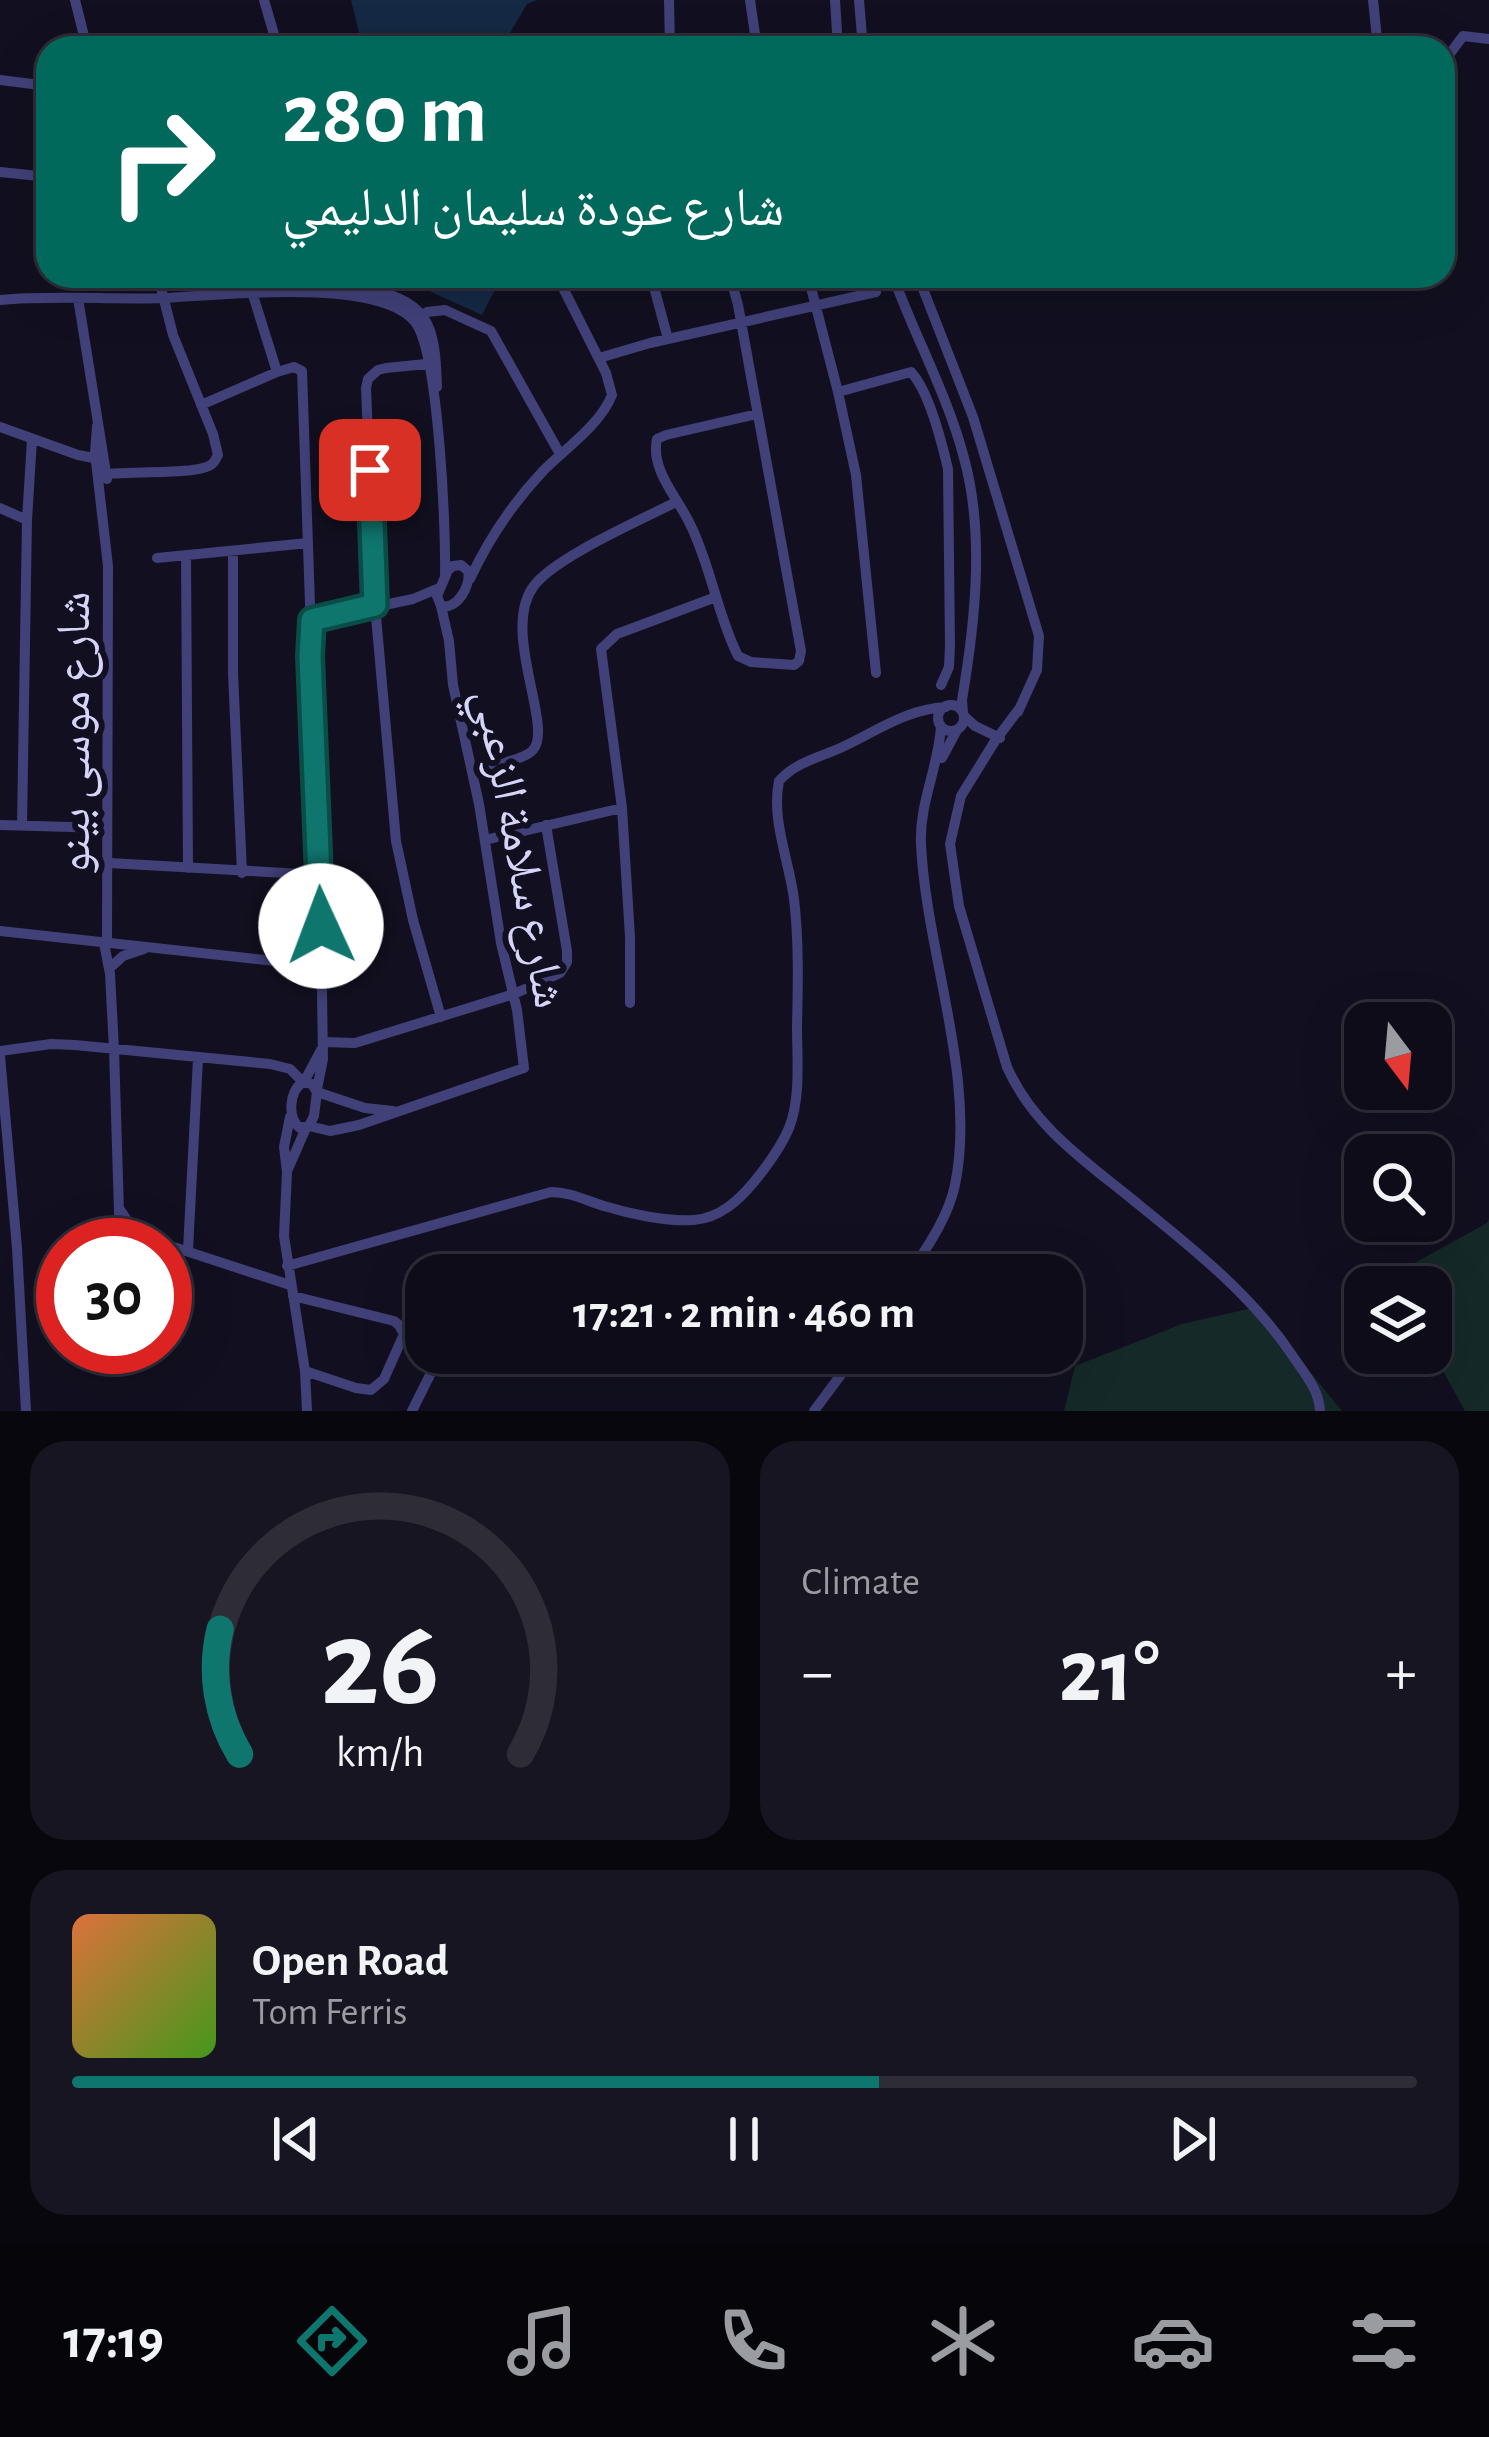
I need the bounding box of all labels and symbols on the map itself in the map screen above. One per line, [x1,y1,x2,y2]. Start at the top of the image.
pin [319,419,421,521]
street label: شارع موسى بينو [51,592,103,874]
street label: شارع سلامة الزعبي [454,685,574,1014]
position arrow [258,863,384,989]
north arrow [1344,1002,1452,1110]
speed limit sign: 30 [36,1218,192,1374]

